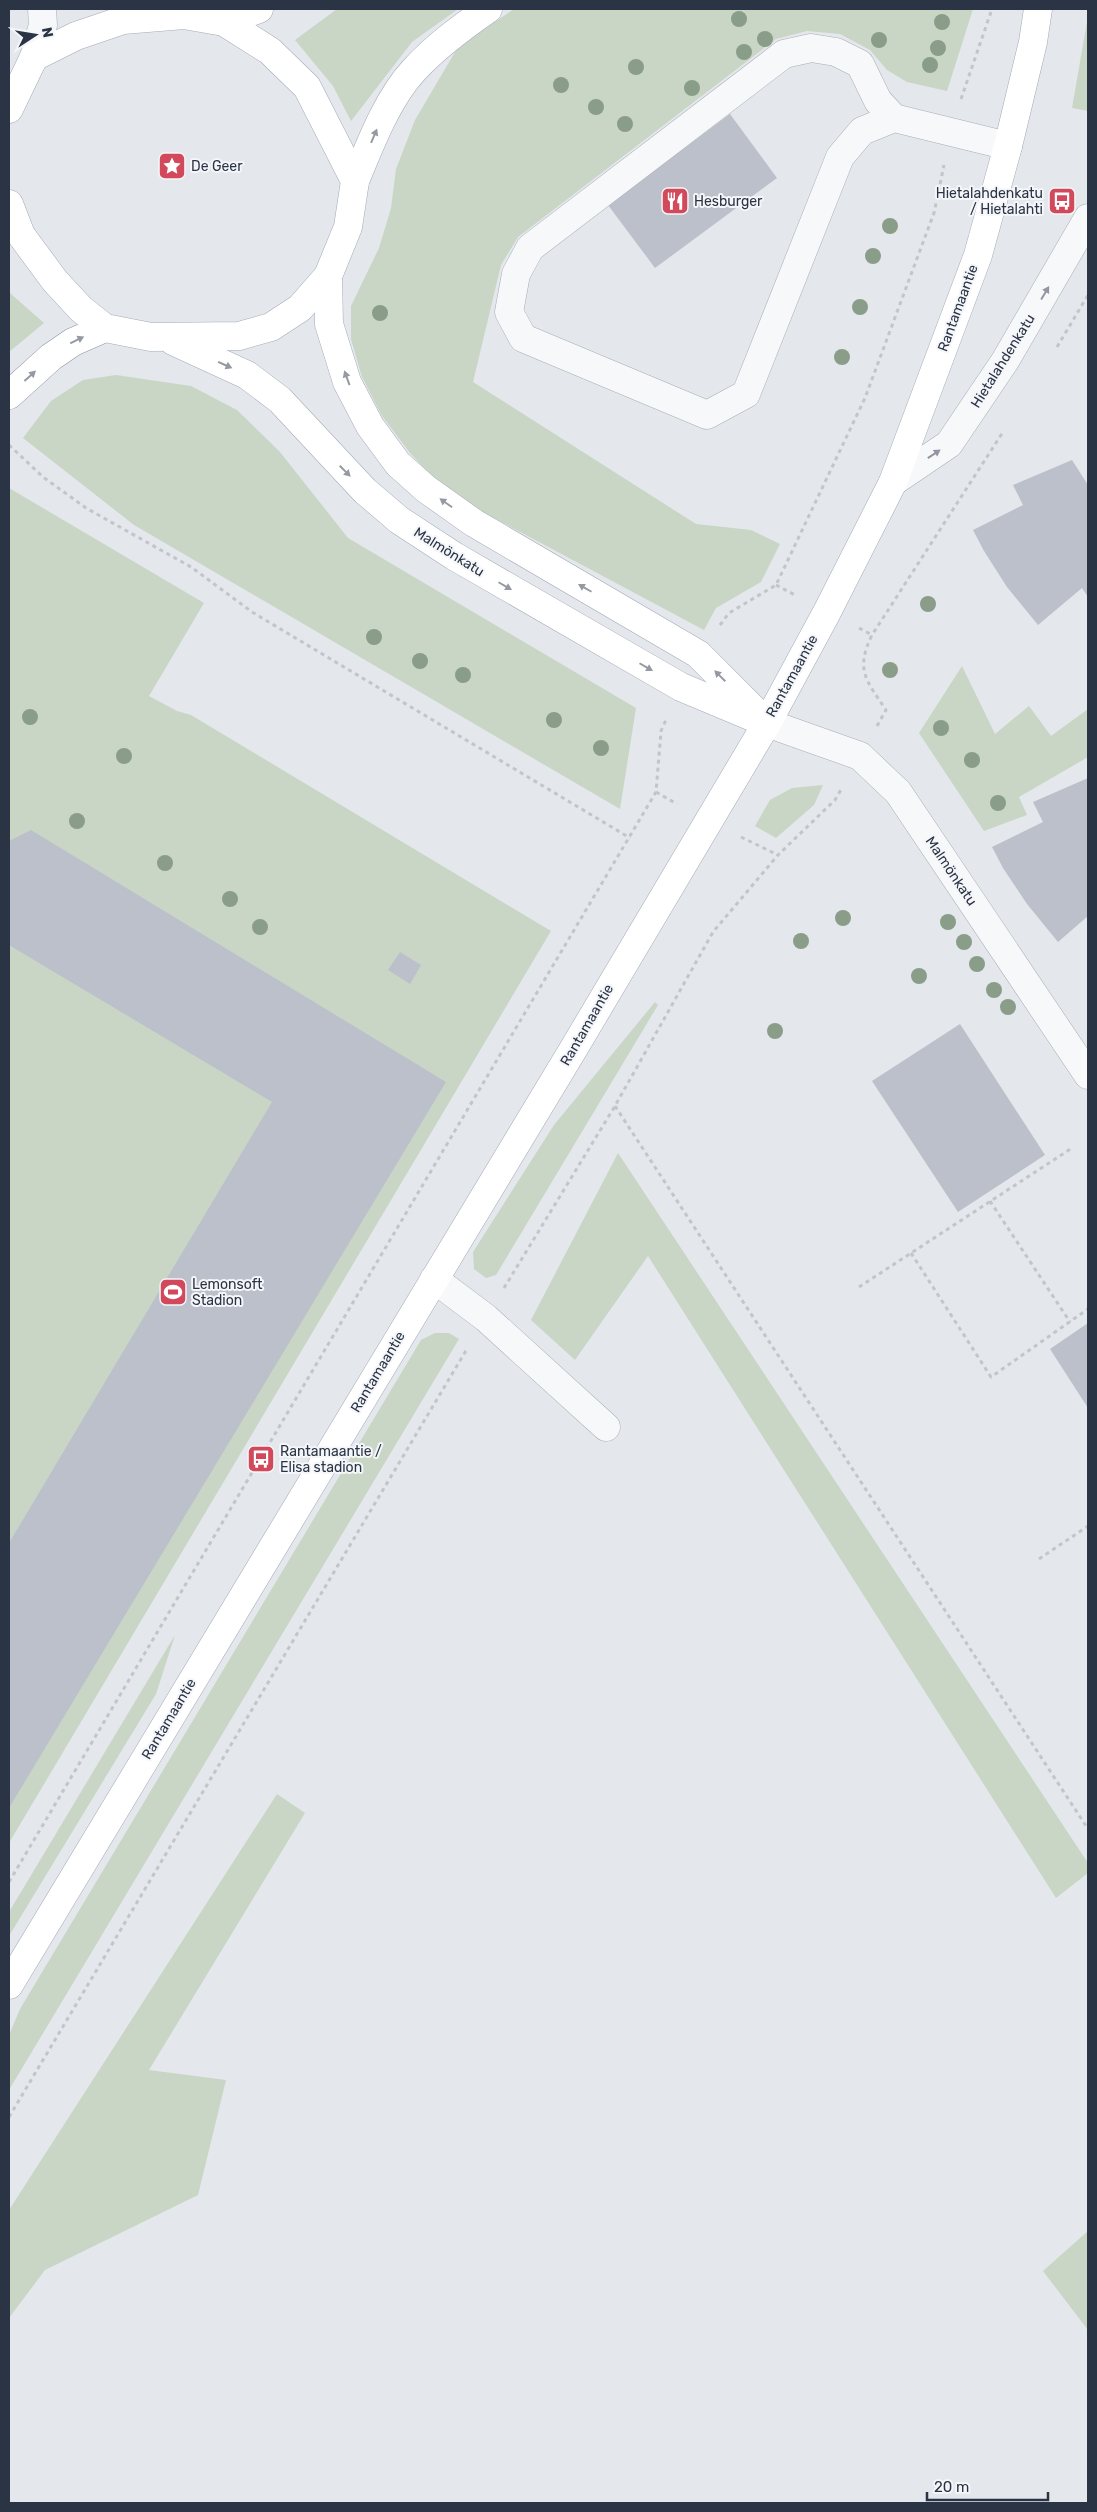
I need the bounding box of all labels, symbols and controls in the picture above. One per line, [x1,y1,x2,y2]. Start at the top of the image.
north arrow [10,10,60,60]
text: N [38,26,57,39]
one-way arrow [370,129,378,143]
place icon: De Geer [157,151,187,181]
place label: De Geer [191,158,243,175]
place label: Hietalahdenkatu / Hietalahti [936,185,1043,218]
restaurant icon: Hesburger [660,186,690,216]
bus stop icon: Hietalahdenkatu / Hietalahti [1047,186,1077,216]
place label: Hesburger [694,193,763,210]
street label: Rantamaantie [934,262,982,354]
one-way arrow [1041,286,1050,299]
street label: Hietalahdenkatu [967,311,1039,411]
one-way arrow [70,336,84,344]
one-way arrow [218,361,232,369]
one-way arrow [23,370,35,382]
one-way arrow [342,371,350,385]
one-way arrow [927,449,940,459]
one-way arrow [339,465,351,477]
one-way arrow [439,498,453,508]
street label: Malmönkatu [411,524,487,580]
one-way arrow [498,581,511,590]
one-way arrow [578,583,591,592]
street label: Rantamaantie [762,632,822,720]
one-way arrow [639,662,652,671]
one-way arrow [714,670,726,682]
street label: Malmönkatu [922,833,980,909]
street label: Rantamaantie [557,981,617,1069]
place label: Lemonsoft Stadion [192,1276,263,1309]
sports icon: Lemonsoft Stadion [158,1277,188,1307]
street label: Rantamaantie [347,1328,409,1416]
place label: Rantamaantie / Elisa stadion [280,1443,382,1476]
bus stop icon: Rantamaantie / Elisa stadion [246,1444,276,1474]
street label: Rantamaantie [138,1675,200,1763]
scale bar [927,2470,1048,2502]
text: 20 m [934,2478,969,2496]

